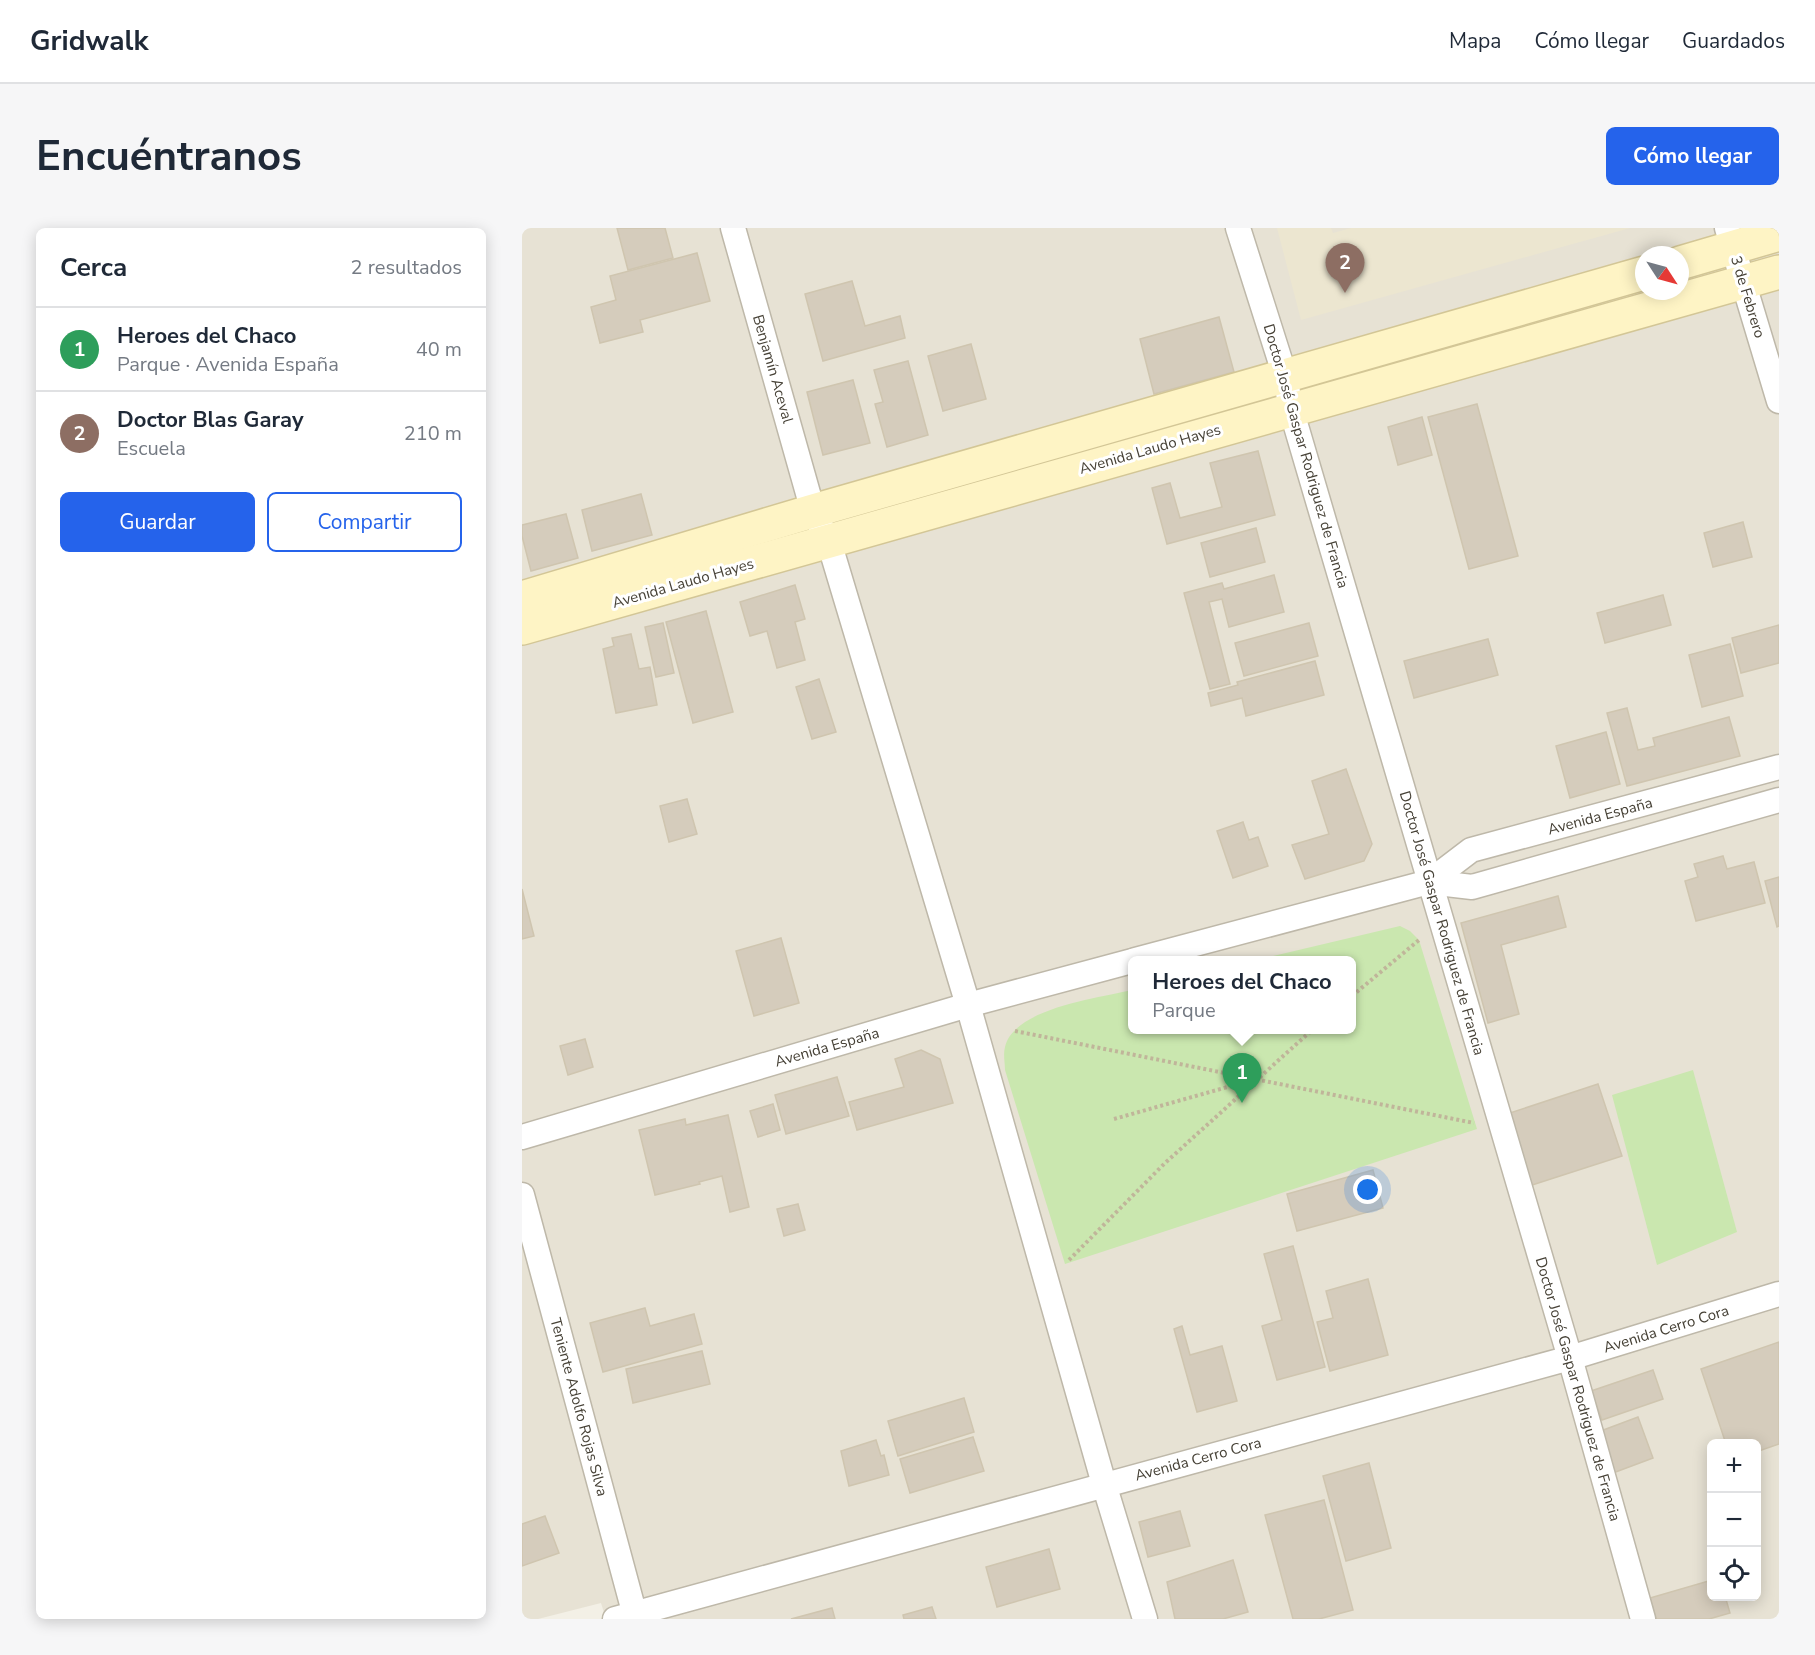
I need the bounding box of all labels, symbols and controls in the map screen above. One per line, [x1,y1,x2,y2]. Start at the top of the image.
text: Gridwalk [30,22,148,60]
text: Mapa [1449,27,1501,55]
text: Cómo llegar [1534,27,1649,55]
text: Guardados [1682,27,1785,55]
button: Cómo llegar [1606,127,1779,185]
text: Encuéntranos [36,128,302,185]
pin: 2 [1326,244,1364,293]
north arrow [1635,246,1689,300]
text: Cerca [60,250,127,285]
street label: 3 de Febrero [1726,253,1770,341]
text: 2 resultados [351,254,462,281]
street label: Benjamín Aceval [748,312,798,426]
text: Heroes del Chaco [117,321,296,351]
street label: Doctor José Gaspar Rodriguez de Francia [1259,322,1353,590]
text: 1 [74,336,86,363]
text: 40 m [416,336,462,363]
text: Parque · Avenida España [117,351,339,378]
text: Doctor Blas Garay [117,405,304,435]
street label: Avenida Laudo Hayes [1077,419,1223,479]
text: 2 [74,420,86,447]
text: 210 m [404,420,462,447]
text: Escuela [117,435,186,462]
button: Guardar [60,492,255,552]
button: Compartir [267,492,462,552]
street label: Avenida Laudo Hayes [610,553,756,613]
street label: Doctor José Gaspar Rodriguez de Francia [1395,789,1489,1057]
street label: Avenida España [1545,792,1655,840]
popup [1128,956,1356,1034]
text: Heroes del Chaco [1152,967,1332,997]
text: Parque [1152,997,1216,1024]
street label: Avenida España [772,1023,882,1071]
pin: 1 [1222,1054,1262,1103]
your location [1353,1175,1382,1204]
street label: Doctor José Gaspar Rodriguez de Francia [1531,1255,1625,1523]
street label: Avenida Cerro Cora [1601,1300,1731,1358]
street label: Teniente Adolfo Rojas Silva [546,1316,612,1498]
street label: Avenida Cerro Cora [1133,1432,1263,1486]
map controls [1707,1439,1761,1601]
button: + [1707,1439,1761,1493]
button: − [1707,1493,1761,1547]
button: locate [1707,1547,1761,1601]

